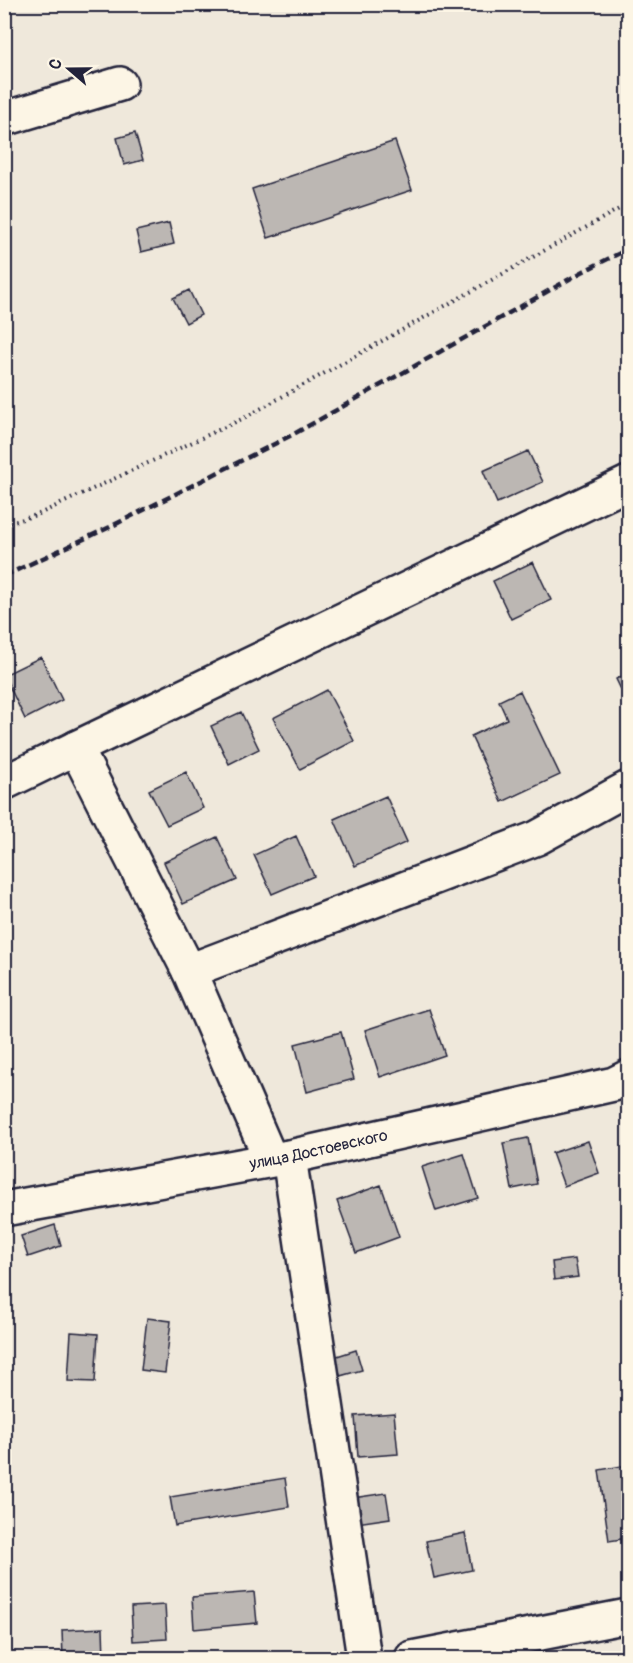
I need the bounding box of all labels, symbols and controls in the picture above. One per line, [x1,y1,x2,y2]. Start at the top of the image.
north arrow [39,39,99,99]
text: С [45,56,67,72]
street label: улица Достоевского [247,1125,390,1174]

